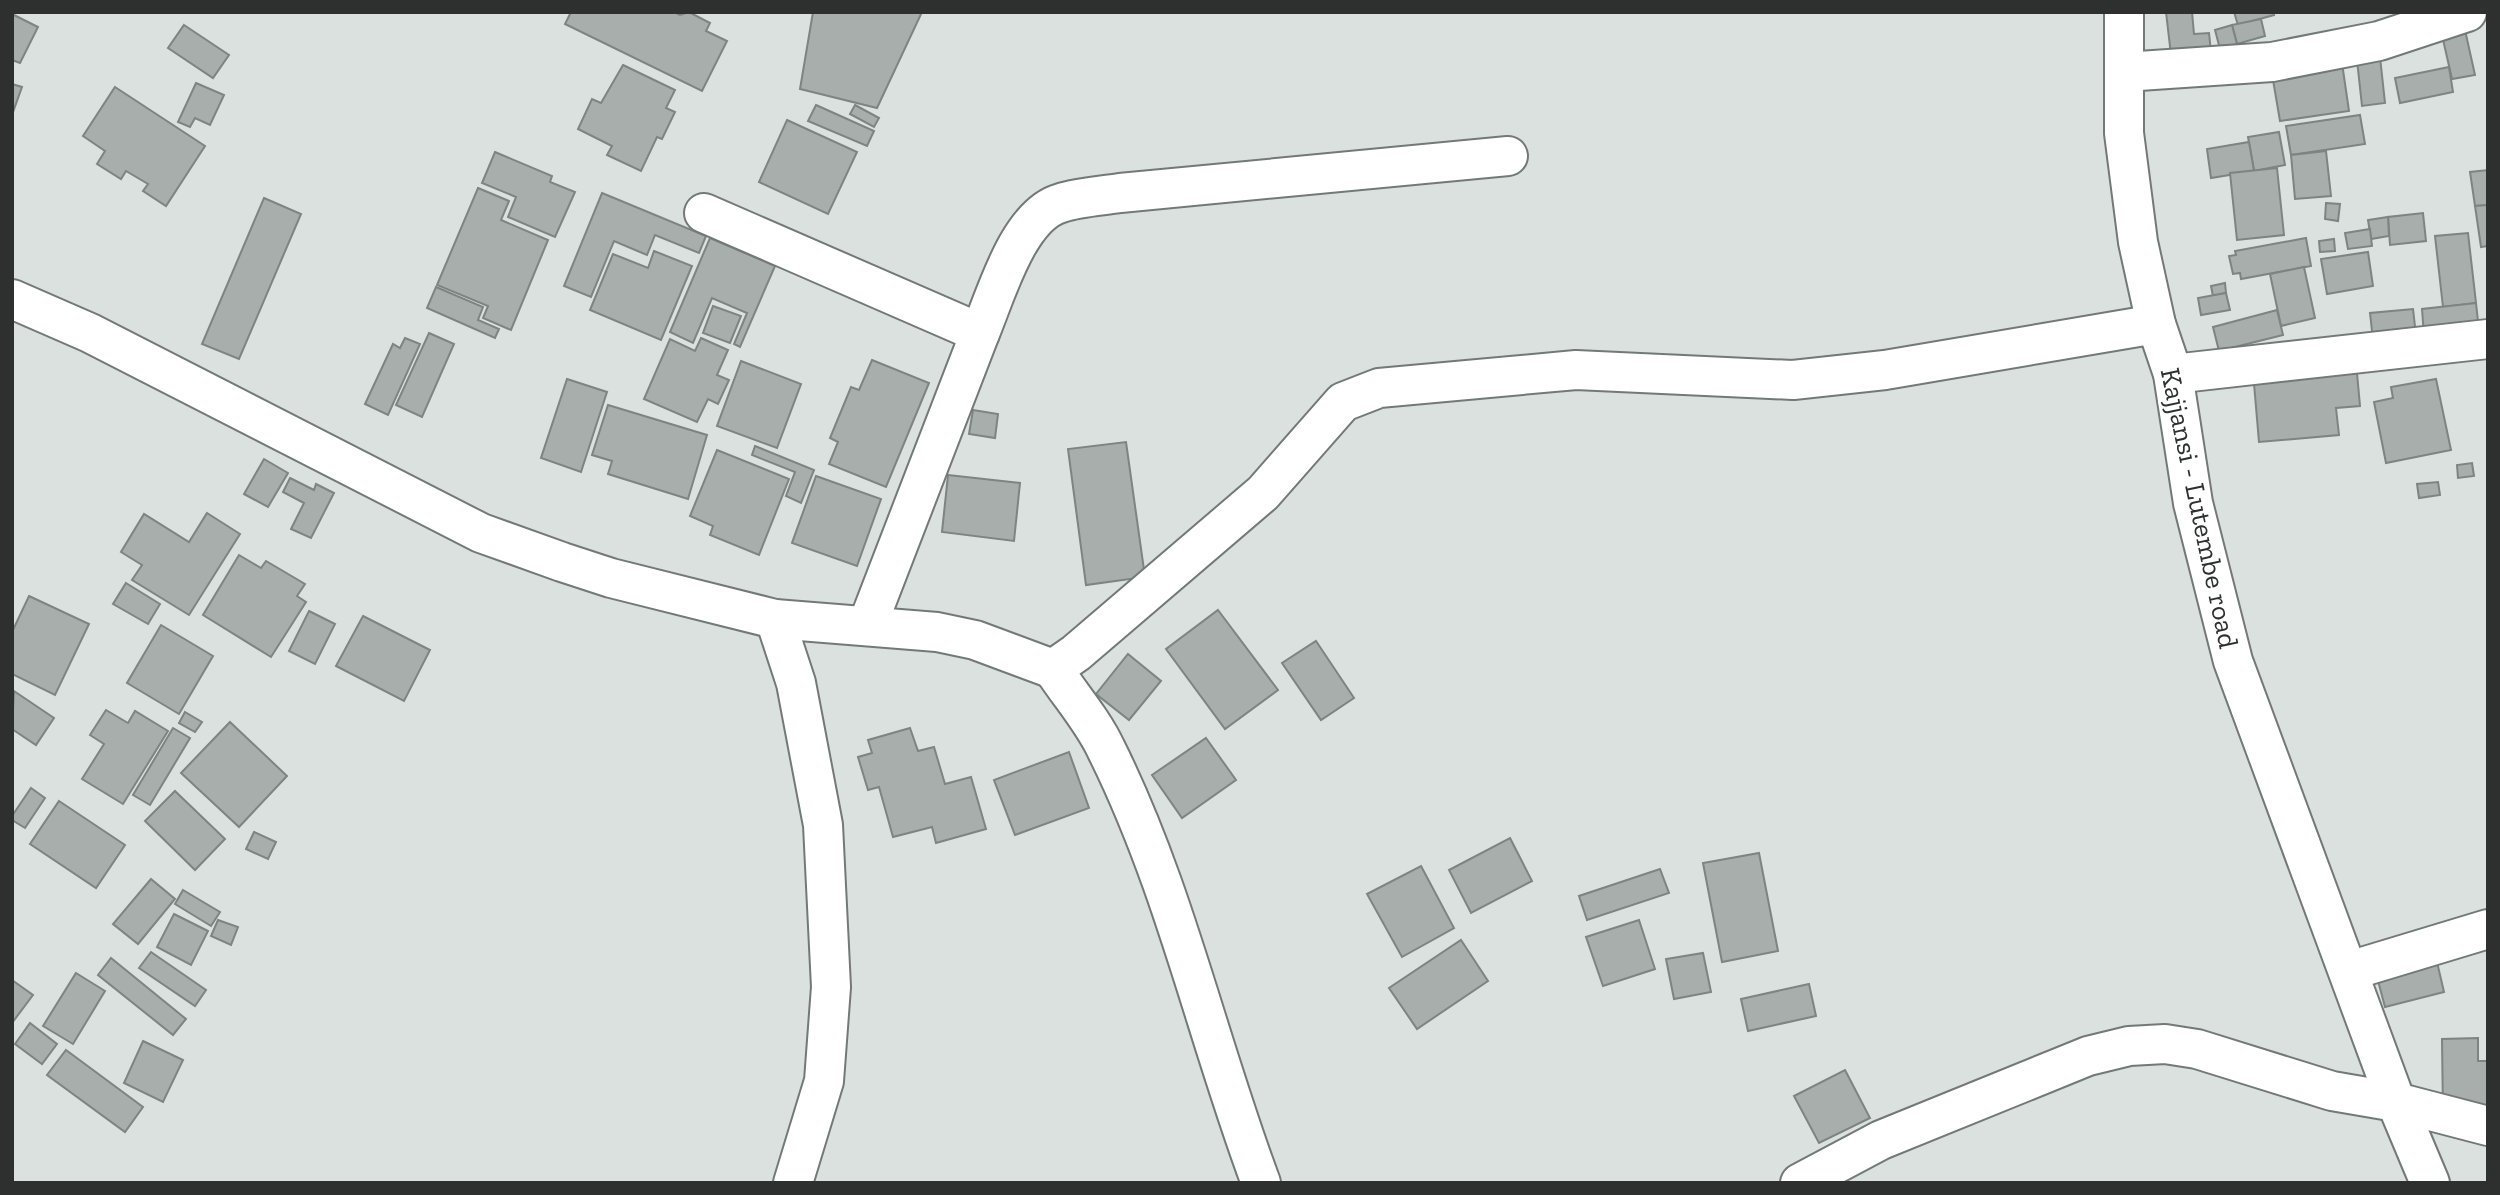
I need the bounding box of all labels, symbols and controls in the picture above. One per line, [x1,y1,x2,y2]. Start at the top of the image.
street label: Kajjansi - Lutembe road [2154,365,2245,651]

